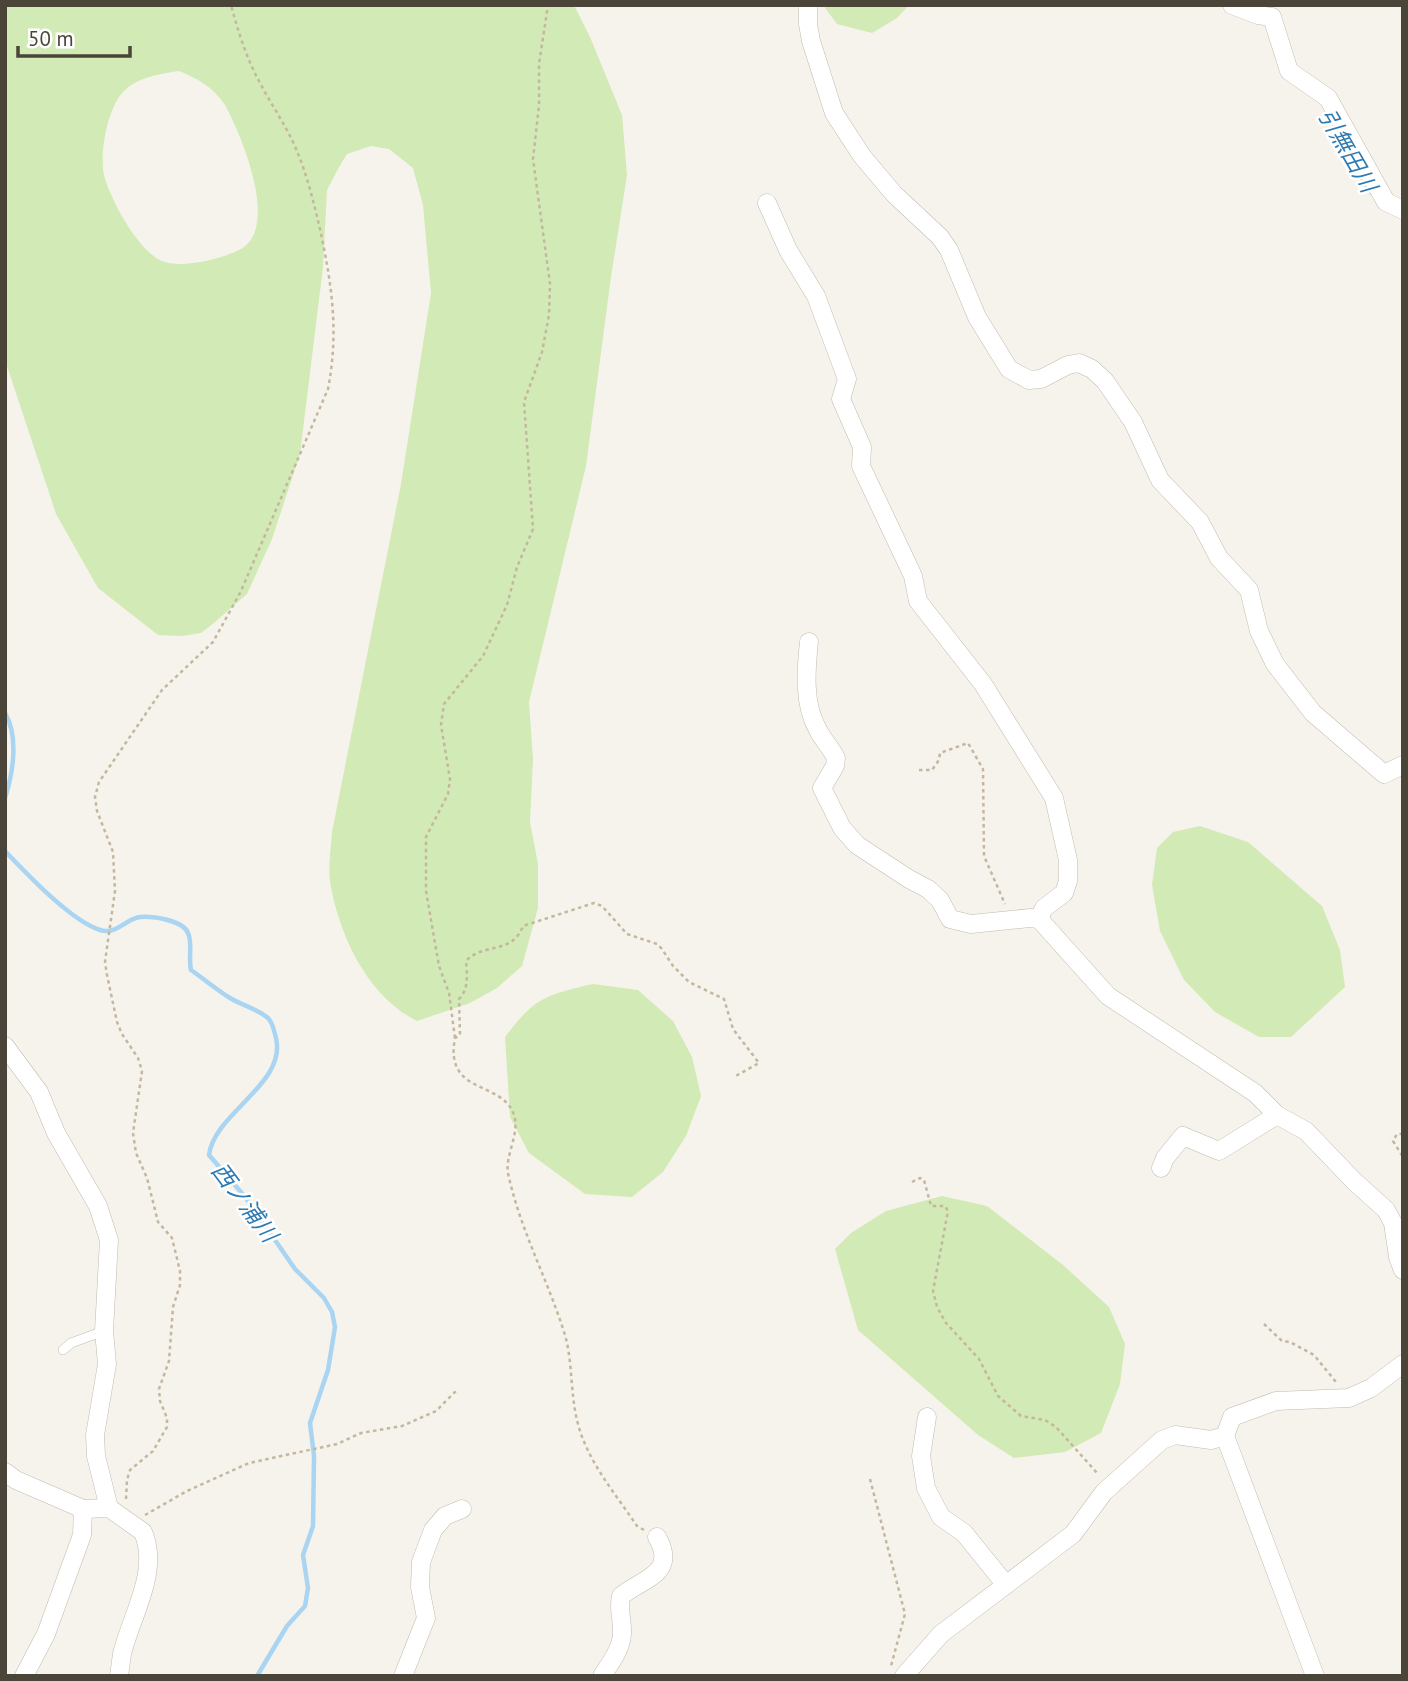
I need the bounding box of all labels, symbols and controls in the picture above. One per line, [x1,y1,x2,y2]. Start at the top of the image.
scale bar [18,14,130,58]
text: 50 m [28,25,74,52]
water label: 引無田川 [1312,103,1385,200]
water label: 西ノ浦川 [206,1157,286,1250]

